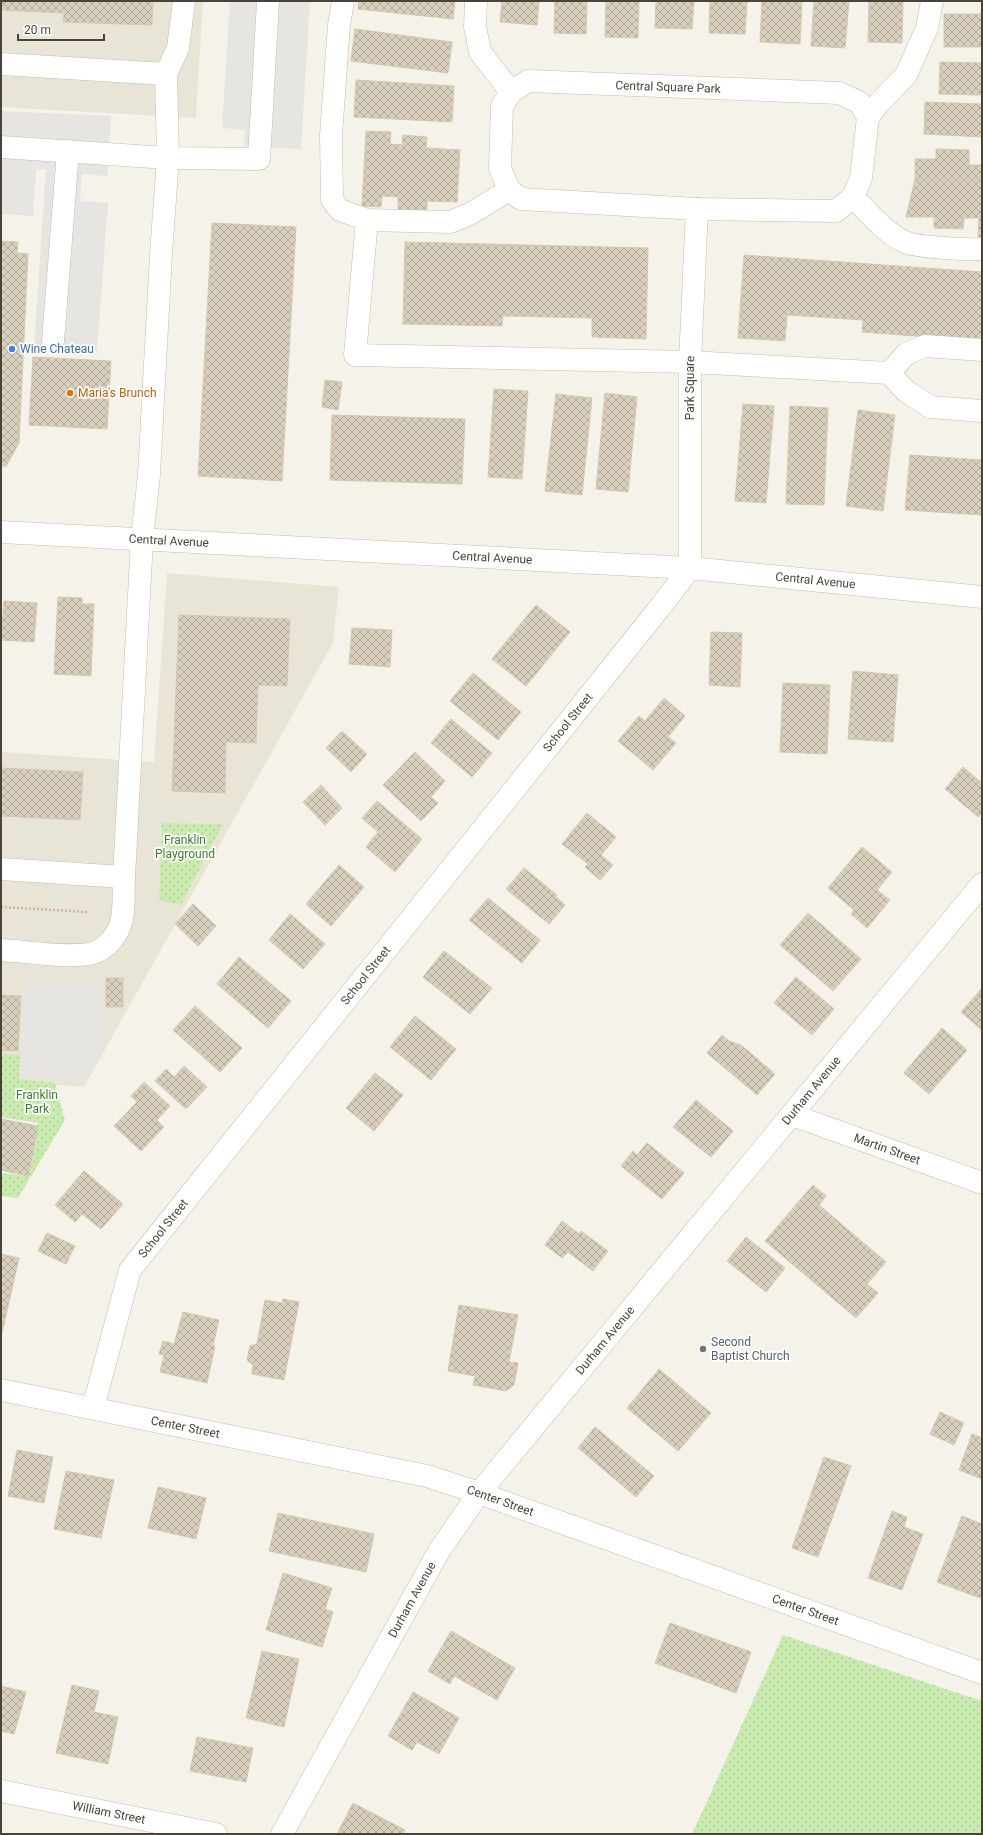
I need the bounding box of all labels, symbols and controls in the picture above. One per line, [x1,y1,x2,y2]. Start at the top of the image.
scale bar [18,16,104,42]
text: 20 m [24,23,51,37]
street label: Central Square Park [615,78,722,96]
place label: Wine Chateau [20,342,94,356]
marker: Wine Chateau [7,344,17,354]
street label: Park Square [683,355,697,420]
place label: Maria's Brunch [78,386,157,400]
marker: Maria's Brunch [65,388,75,398]
street label: Central Avenue [128,532,209,550]
street label: Central Avenue [452,549,533,567]
street label: Central Avenue [775,570,856,591]
street label: School Street [540,690,596,755]
park label: Franklin Playground [155,833,215,861]
street label: School Street [338,943,393,1008]
street label: Durham Avenue [779,1054,844,1128]
park label: Franklin Park [16,1088,58,1116]
street label: Martin Street [852,1131,922,1167]
street label: School Street [135,1196,191,1261]
street label: Durham Avenue [573,1303,637,1377]
place label: Second Baptist Church [711,1335,790,1363]
marker: Second Baptist Church [698,1344,708,1354]
street label: Center Street [150,1413,221,1441]
street label: Center Street [465,1483,536,1519]
street label: Durham Avenue [385,1559,439,1640]
street label: Center Street [770,1591,841,1628]
street label: William Street [71,1798,147,1827]

